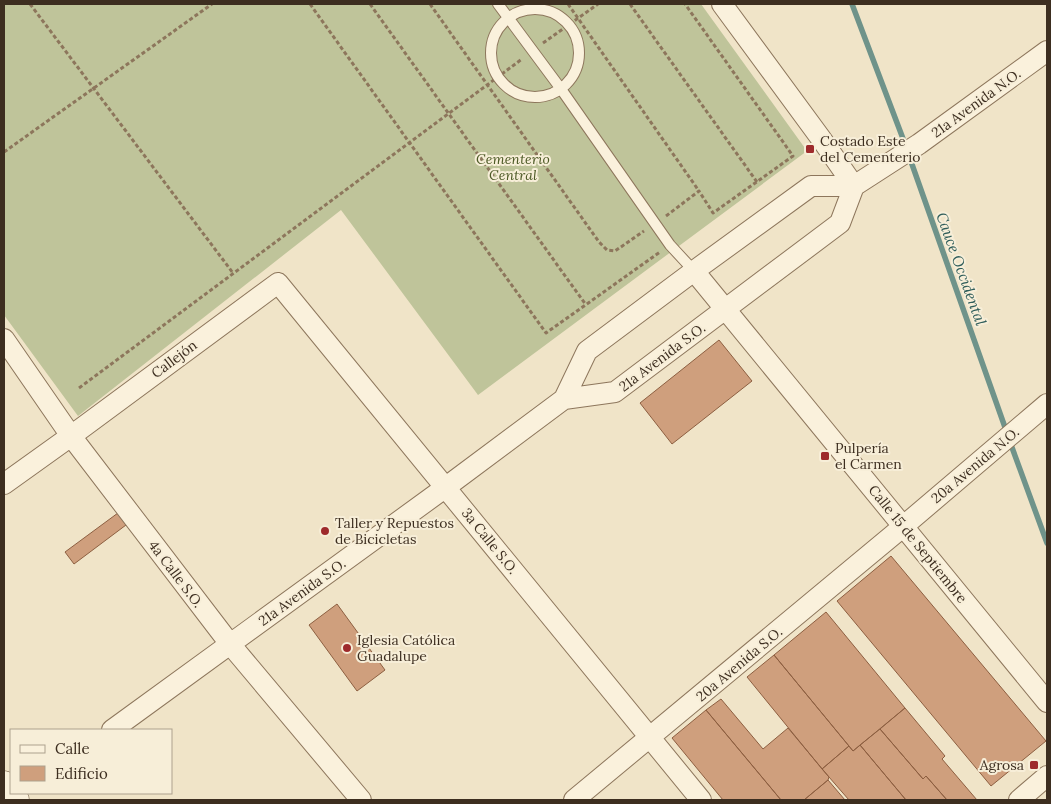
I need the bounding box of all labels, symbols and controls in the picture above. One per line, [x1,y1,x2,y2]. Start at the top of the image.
street label: 21a Avenida N.O. [928,65,1024,141]
place label: Costado Este del Cementerio [820,132,921,166]
marker: Costado Este del Cementerio [804,143,816,155]
park label: Cementerio Central [476,150,550,184]
water label: Cauce Occidental [932,210,991,329]
street label: 21a Avenida S.O. [615,319,709,395]
street label: Callejón [148,336,201,382]
street label: 20a Avenida N.O. [927,423,1023,507]
place label: Pulpería el Carmen [835,439,902,473]
marker: Pulpería el Carmen [819,450,831,462]
street label: Calle 15 de Septiembre [865,481,971,607]
street label: 3a Calle S.O. [458,504,522,578]
place label: Taller y Repuestos de Bicicletas [335,514,454,548]
marker: Taller y Repuestos de Bicicletas [319,525,331,537]
street label: 4a Calle S.O. [145,537,207,611]
street label: 21a Avenida S.O. [255,554,349,630]
street label: 20a Avenida S.O. [692,623,786,705]
place label: Iglesia Católica Guadalupe [357,631,455,665]
marker: Iglesia Católica Guadalupe [341,642,353,654]
legend [10,729,172,794]
text: Calle [55,739,90,758]
place label: Agrosa [979,756,1024,774]
marker: Agrosa [1028,759,1040,771]
text: Edificio [55,764,108,783]

